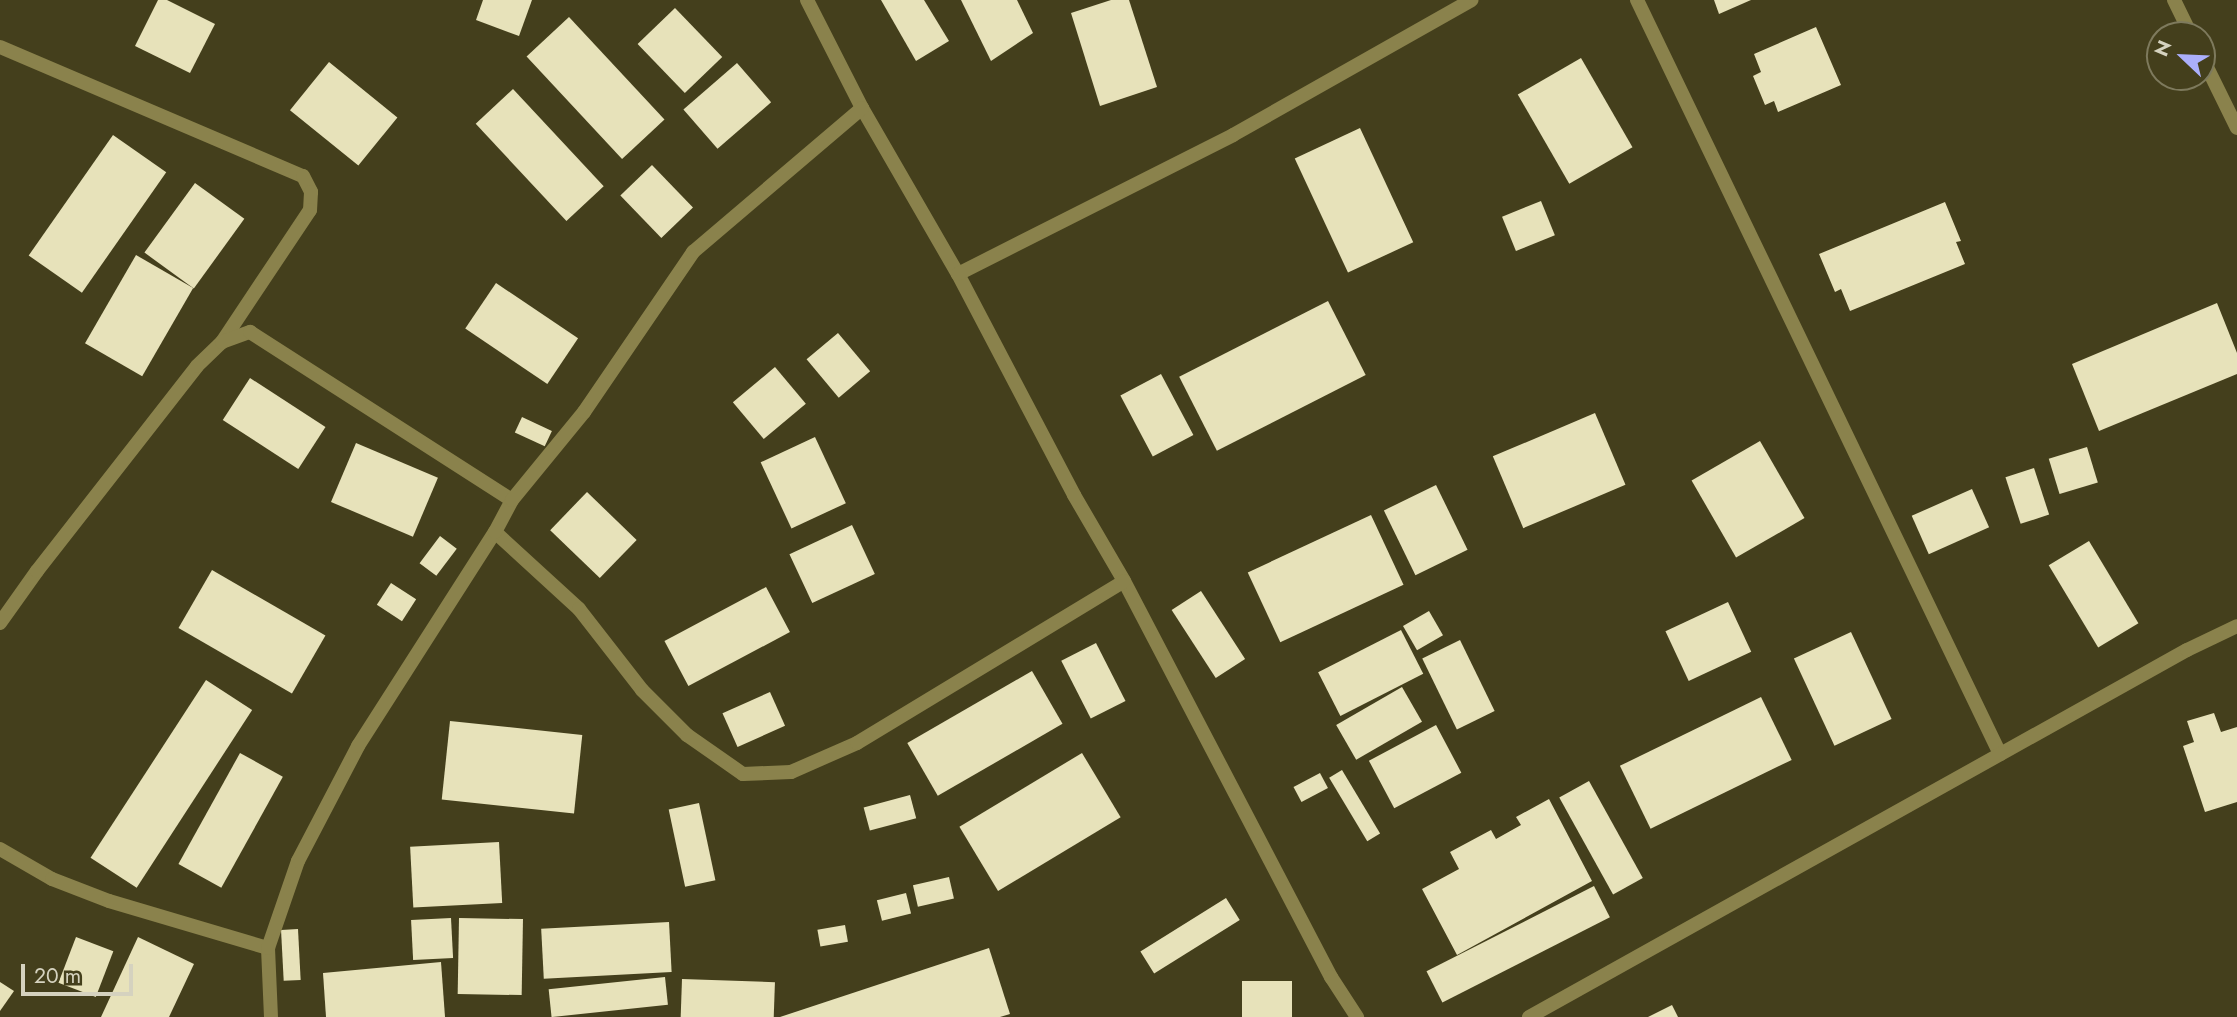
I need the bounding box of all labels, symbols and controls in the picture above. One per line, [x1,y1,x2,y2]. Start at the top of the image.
north arrow [2146,21,2216,91]
text: N [2148,36,2178,61]
scale bar [24,950,136,994]
text: 20 m [34,961,81,991]

